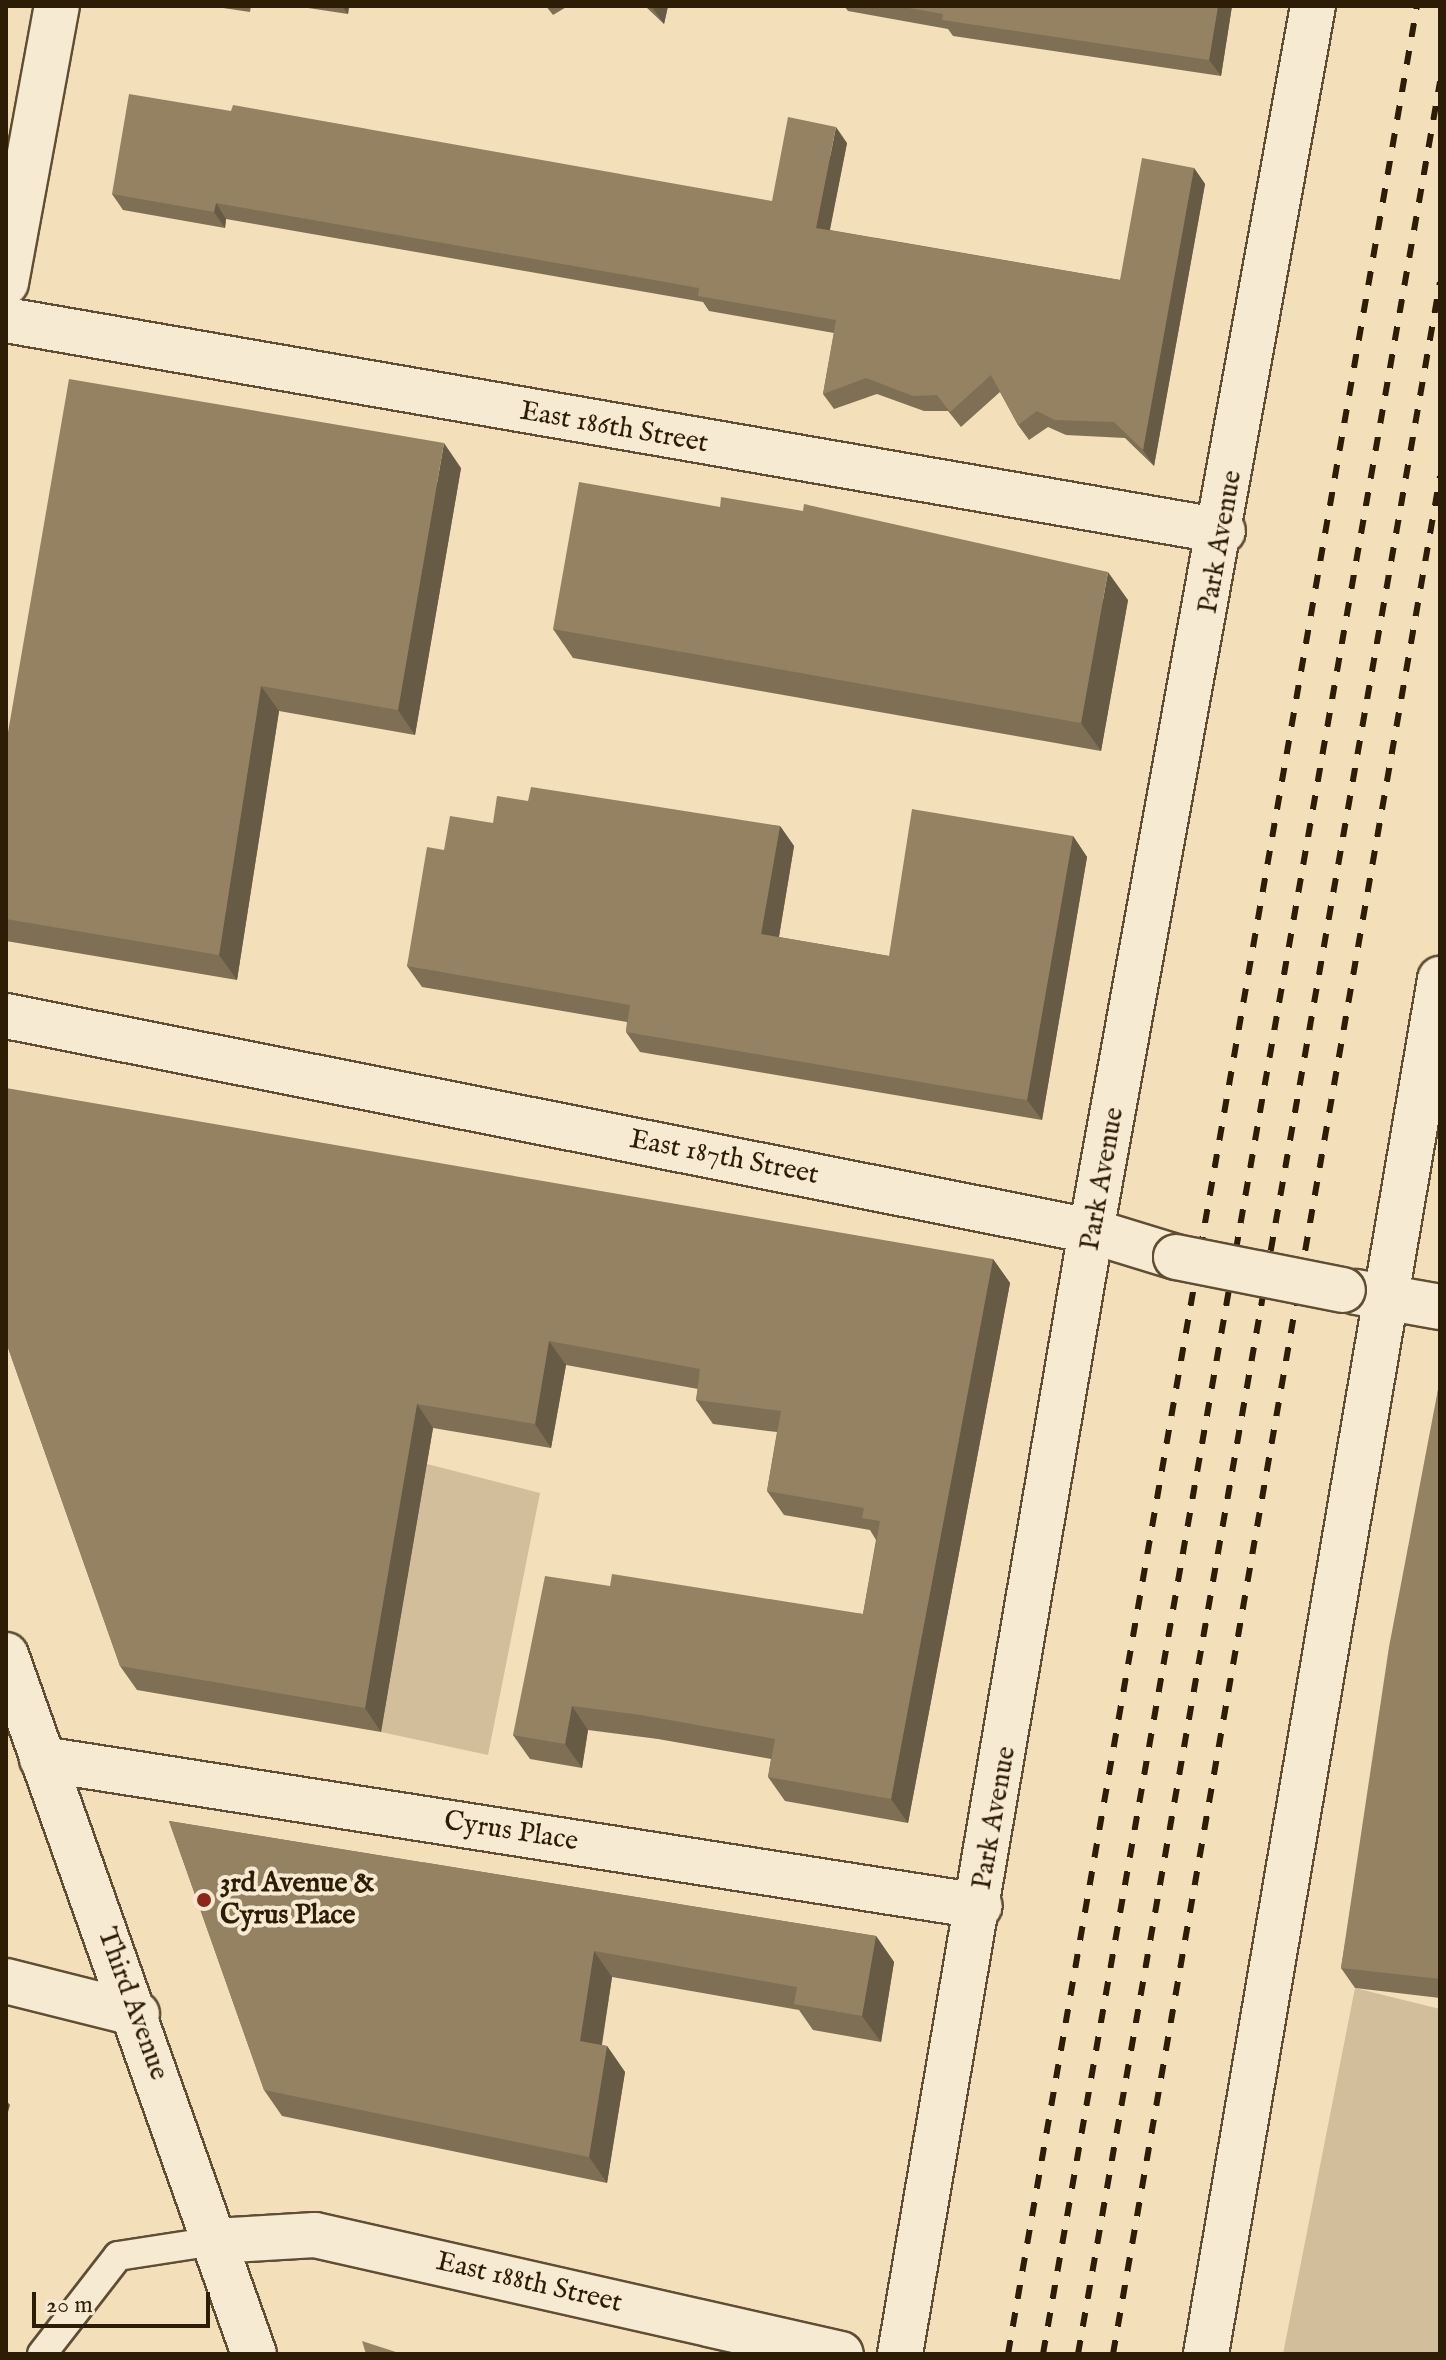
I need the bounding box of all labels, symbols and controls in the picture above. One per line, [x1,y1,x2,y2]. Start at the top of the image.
street label: East 186th Street [517,395,711,461]
street label: Park Avenue [1192,468,1250,616]
street label: Park Avenue [1074,1105,1132,1253]
street label: East 187th Street [627,1123,821,1193]
street label: Park Avenue [966,1744,1024,1892]
street label: Cyrus Place [442,1805,580,1859]
place label: 3rd Avenue & Cyrus Place [220,1867,374,1933]
marker: 3rd Avenue & Cyrus Place [195,1891,213,1909]
street label: Third Avenue [89,1923,175,2085]
street label: East 188th Street [433,2245,625,2321]
scale bar [36,2276,214,2326]
text: 20 m [46,2290,93,2321]

